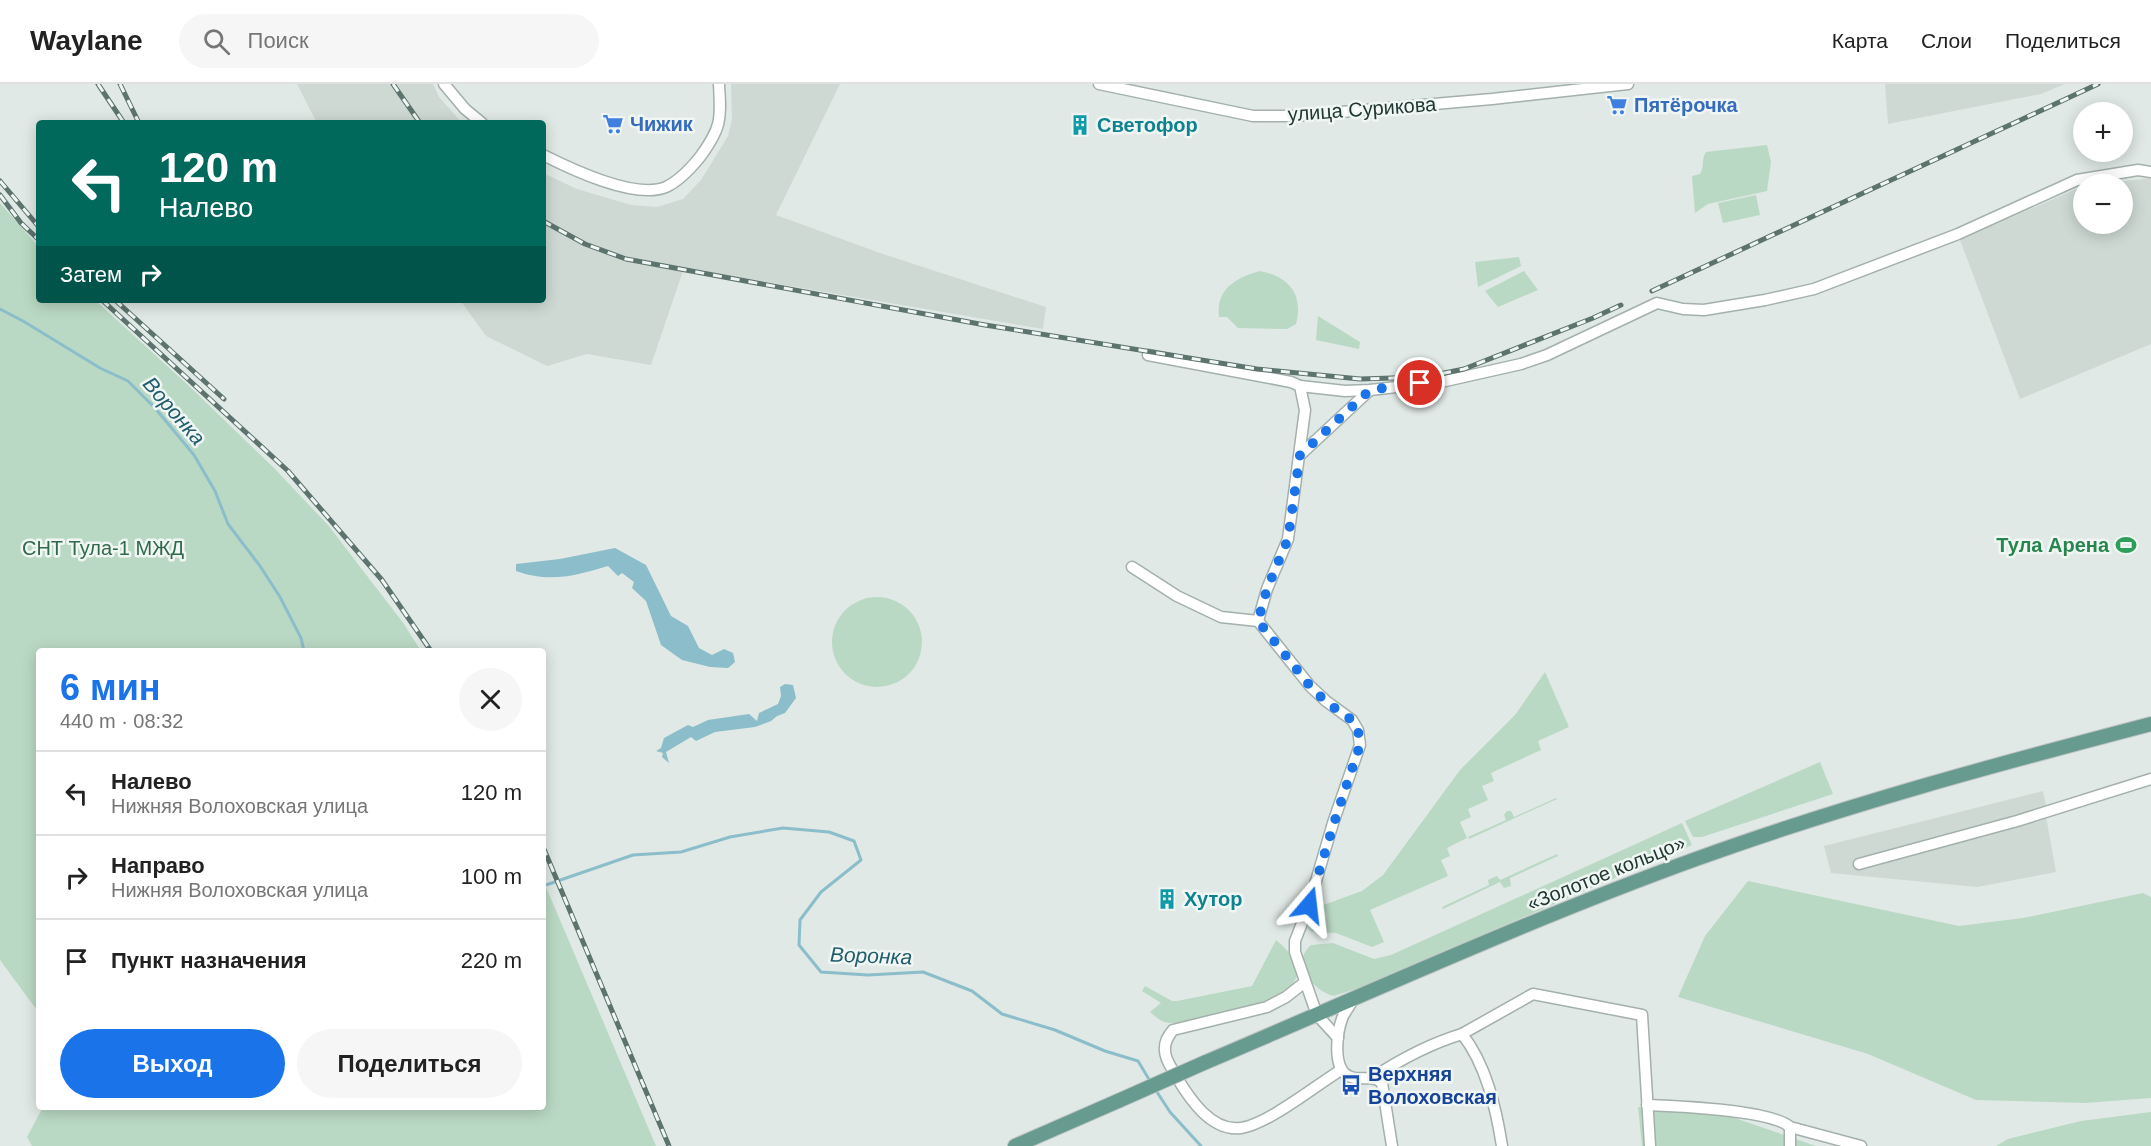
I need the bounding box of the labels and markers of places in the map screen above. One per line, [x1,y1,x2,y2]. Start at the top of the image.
supermarket icon: Пятёрочка [1605,93,1629,117]
place label: Пятёрочка [1634,94,1739,116]
supermarket icon: Чижик [601,112,625,136]
place label: Чижик [630,113,694,135]
building icon: Светофор [1068,113,1092,137]
place label: Светофор [1097,114,1198,136]
pin [1394,357,1445,408]
sports icon: Тула Арена [2114,533,2138,557]
place label: Тула Арена [1996,534,2110,556]
building icon: Хутор [1155,887,1179,911]
place label: Хутор [1184,888,1242,910]
place label: Верхняя Волоховская [1368,1063,1497,1108]
bus stop icon: Верхняя Волоховская [1339,1073,1363,1097]

